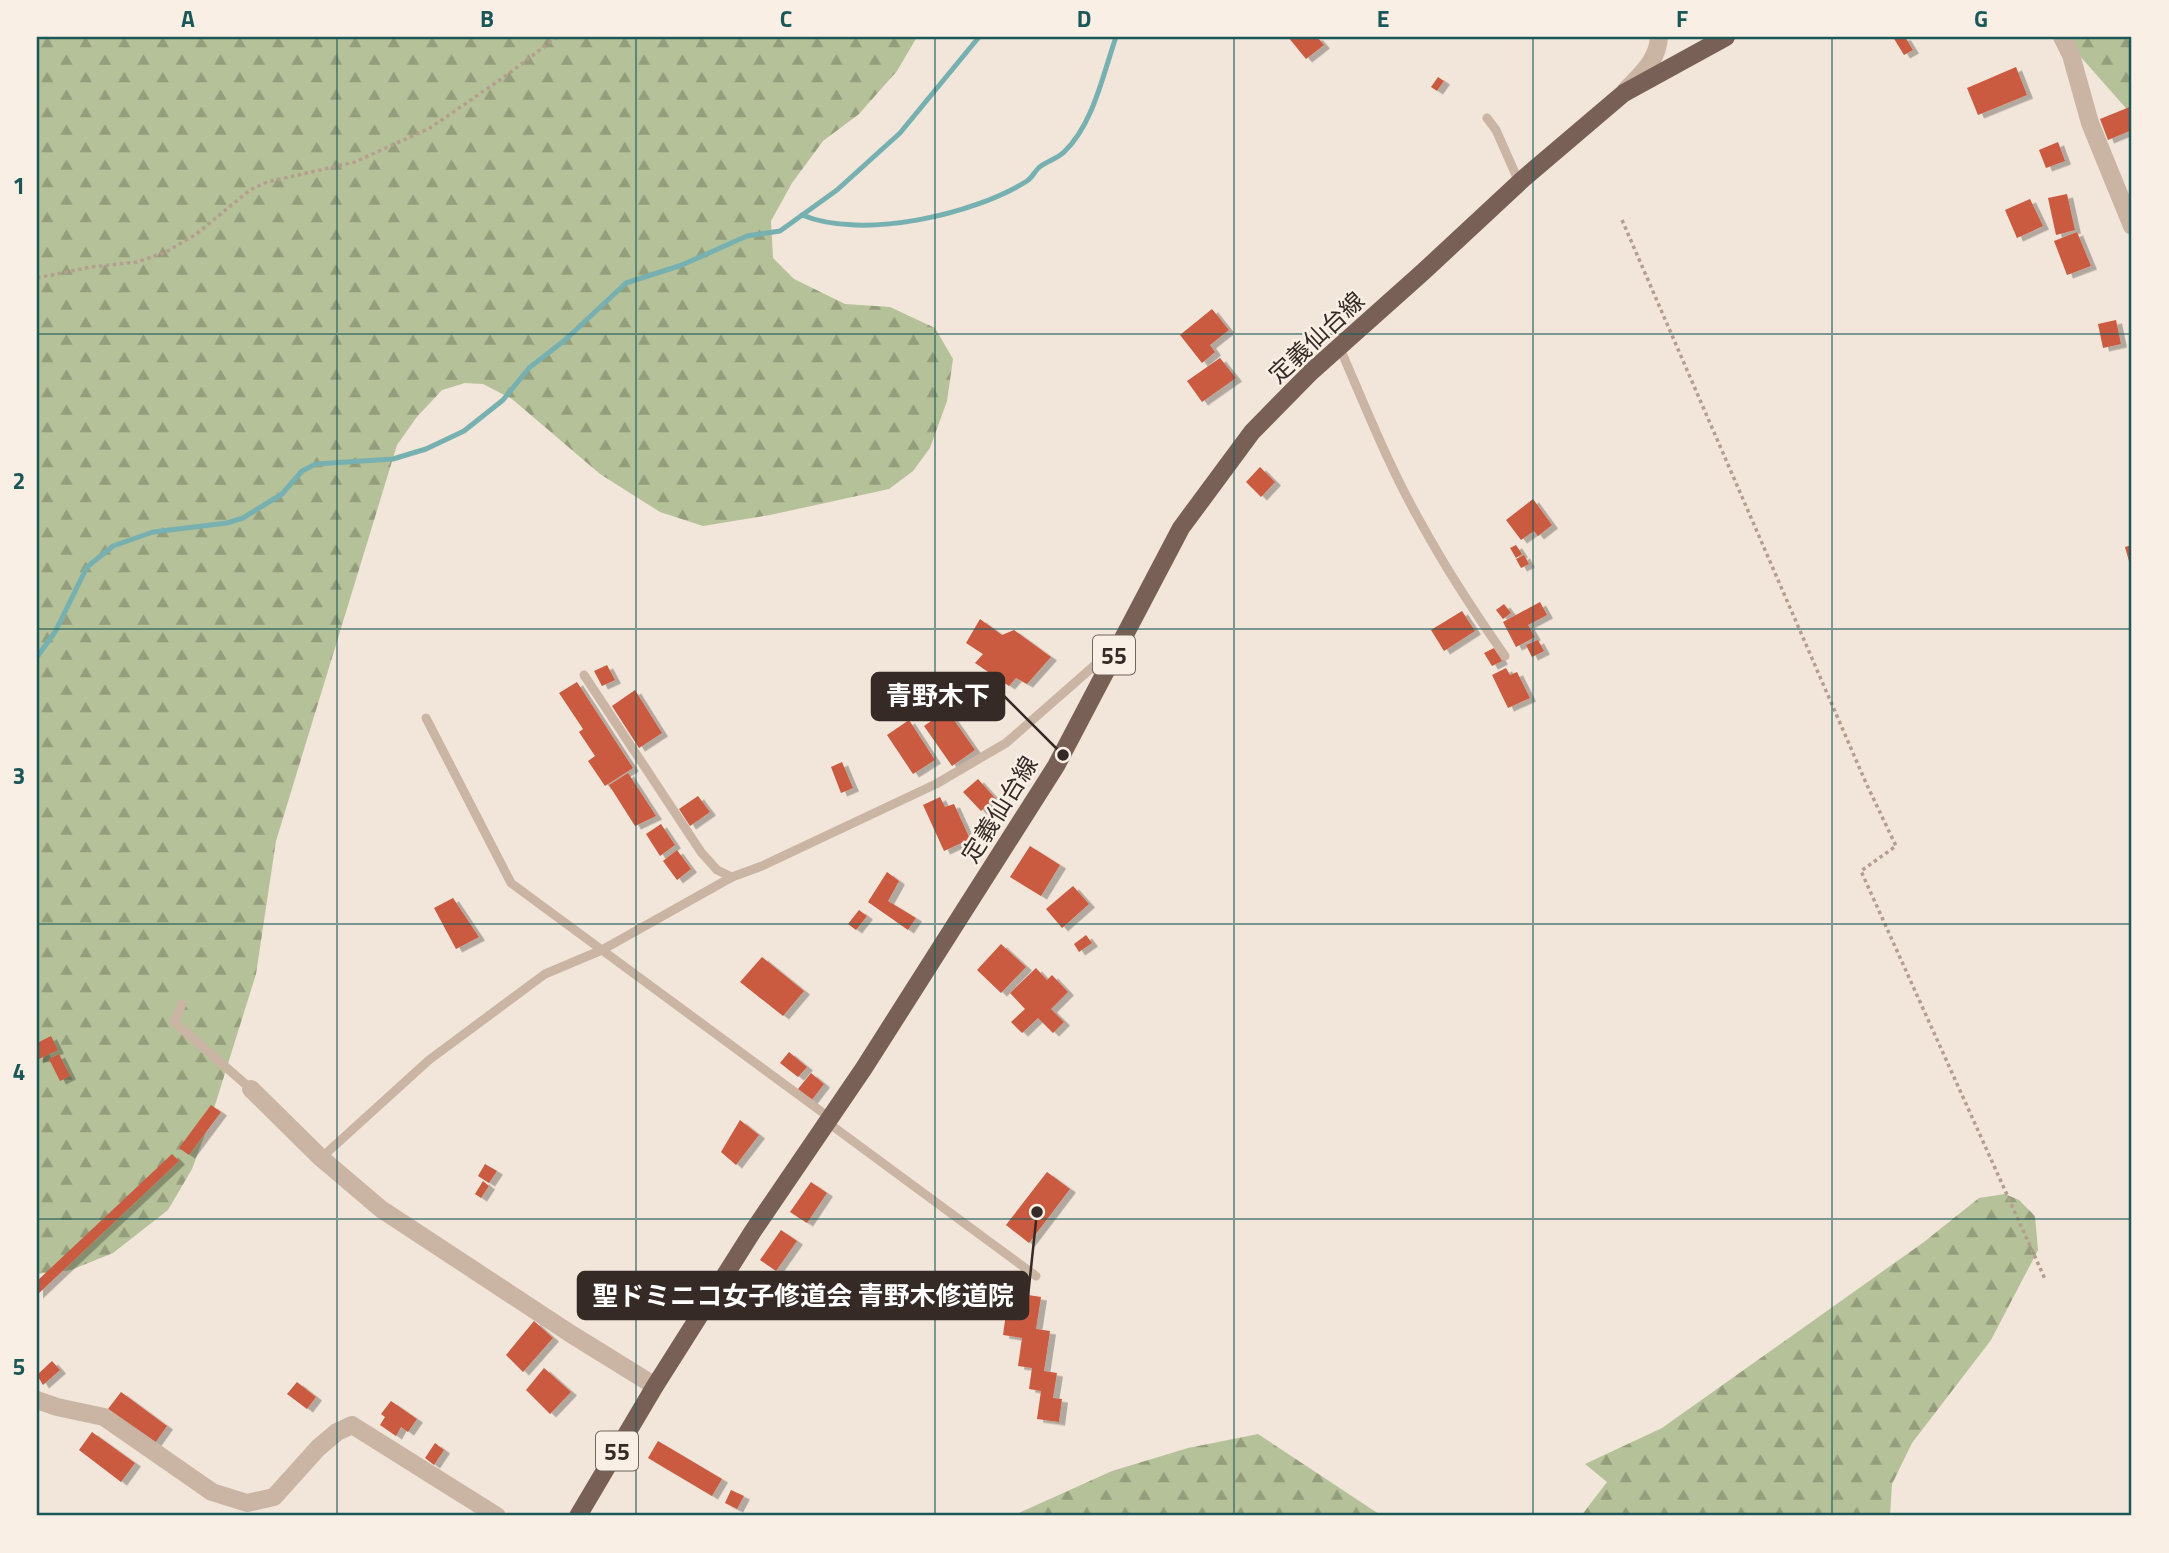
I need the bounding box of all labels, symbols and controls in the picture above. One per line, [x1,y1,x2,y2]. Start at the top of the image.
text: A [181,1,195,36]
text: B [480,1,494,36]
text: C [780,1,792,36]
text: D [1077,1,1091,36]
text: E [1377,1,1389,36]
text: F [1676,1,1688,36]
text: G [1974,1,1988,36]
text: 1 [13,168,25,203]
street label: 定義仙台線 [1260,283,1372,391]
text: 2 [13,463,25,498]
road number: 55 [1093,636,1135,674]
callout: 青野木下 [872,673,1004,720]
text: 青野木下 [886,676,990,715]
street label: 定義仙台線 [952,749,1046,869]
text: 3 [13,758,25,793]
text: 4 [13,1054,25,1089]
callout: 聖ドミニコ女子修道会 青野木修道院 [578,1272,1028,1319]
text: 聖ドミニコ女子修道会 青野木修道院 [592,1276,1014,1315]
text: 5 [13,1349,25,1384]
road number: 55 [596,1432,638,1470]

